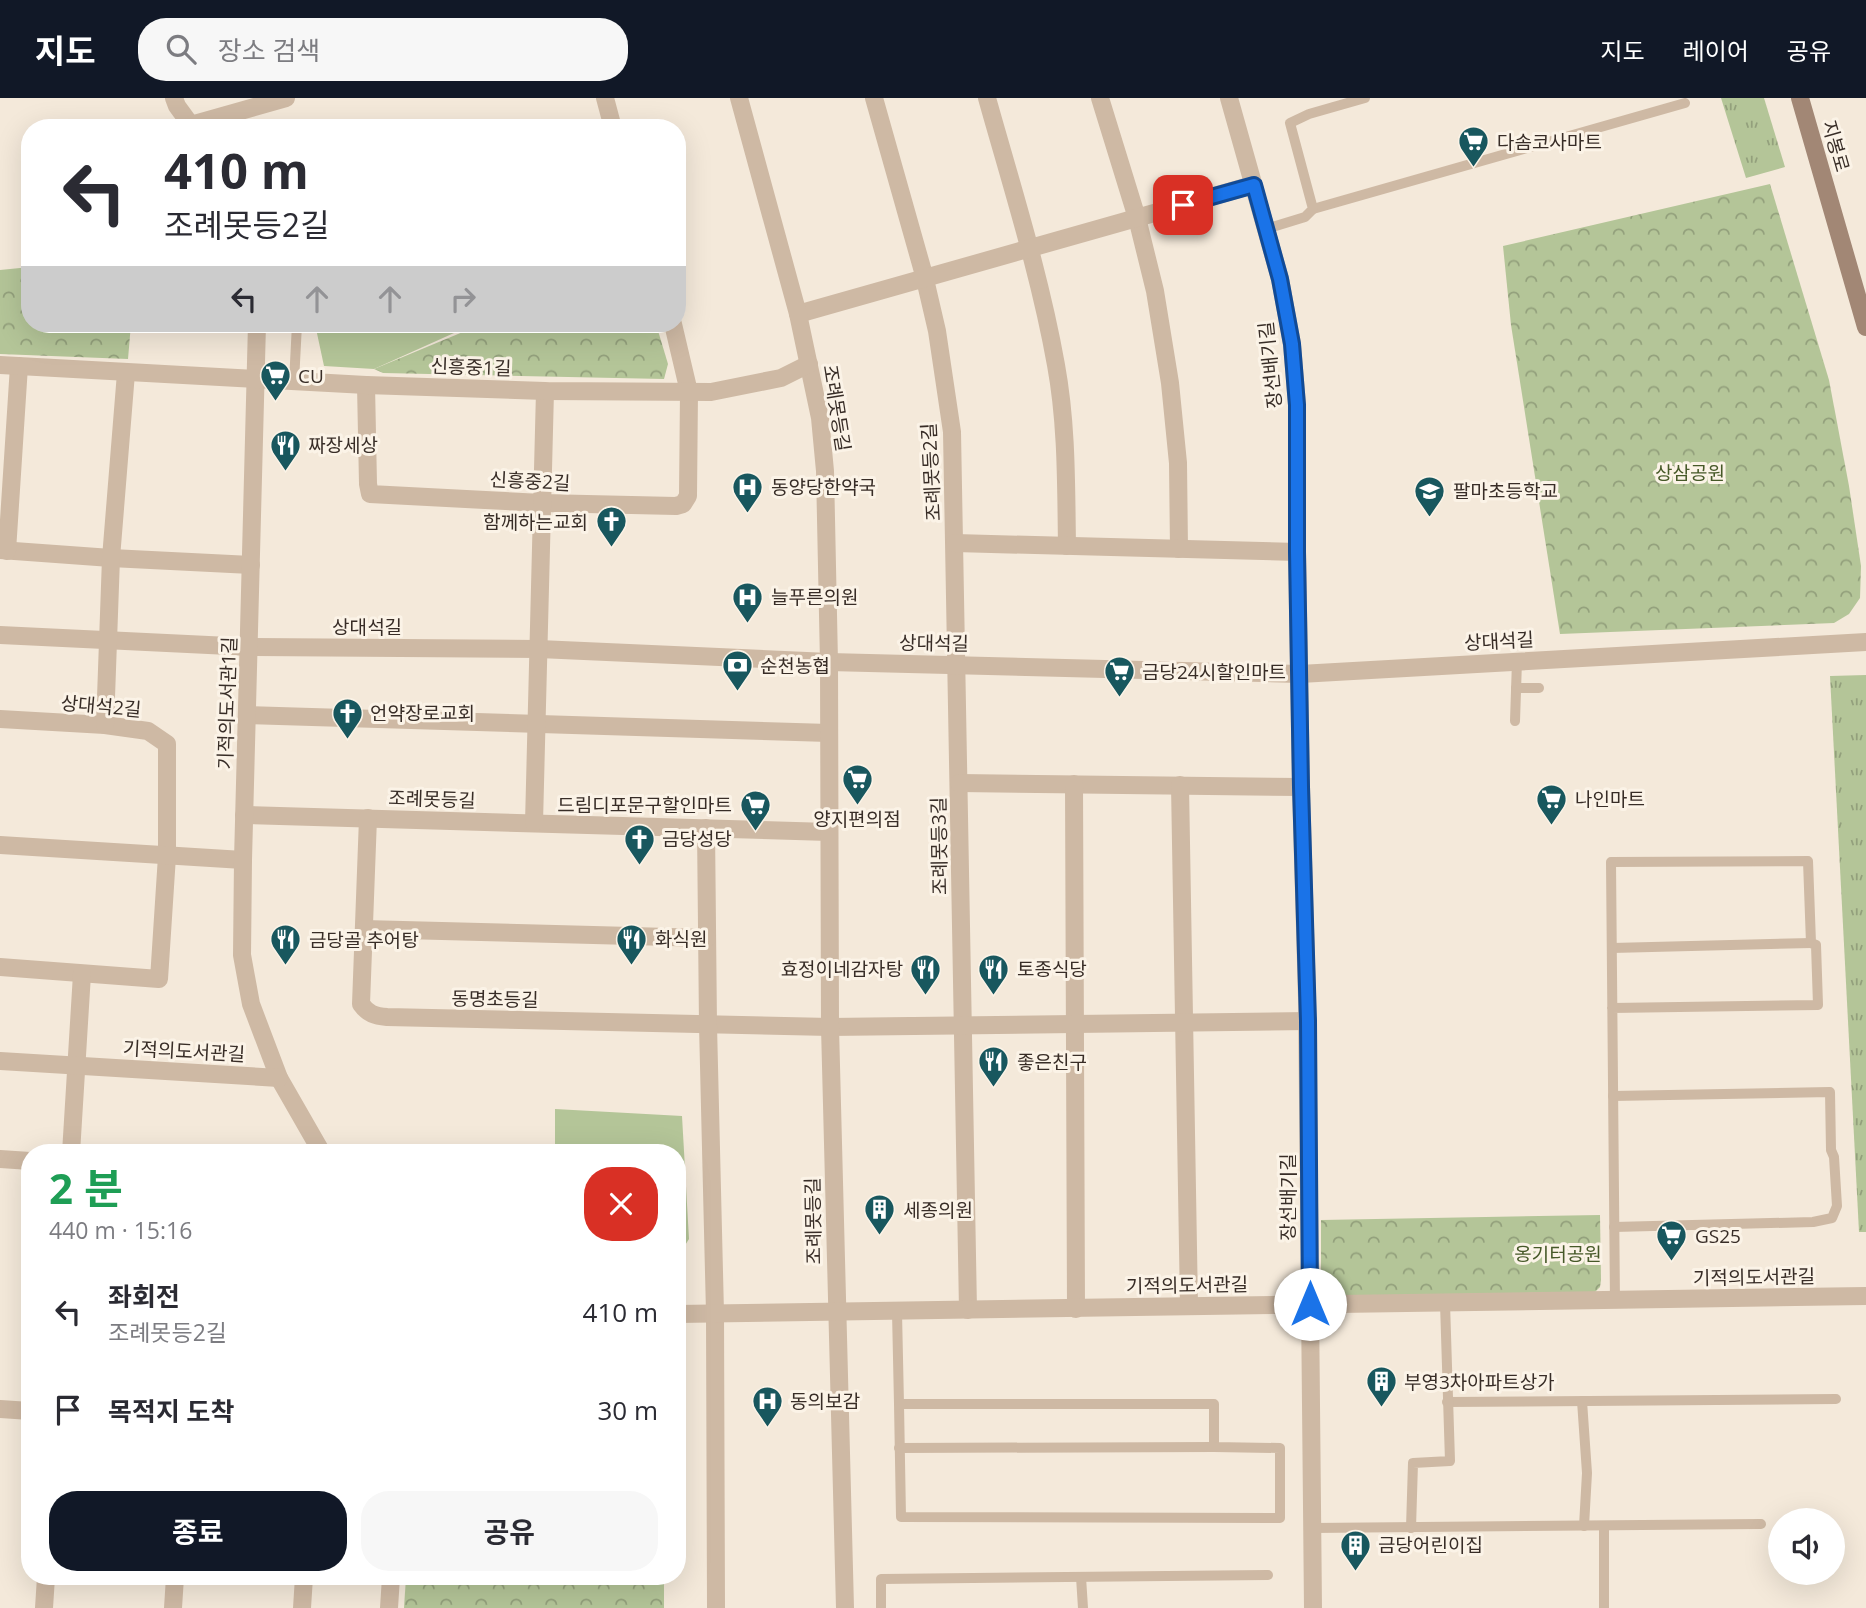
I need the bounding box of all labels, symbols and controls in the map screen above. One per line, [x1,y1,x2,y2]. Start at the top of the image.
search box [138,18,628,81]
text: 지도 [35,28,96,73]
icon: search [162,30,200,68]
text: 장소 검색 [218,32,320,68]
text: 지도 [1600,34,1645,67]
text: 레이어 [1683,34,1749,67]
text: 공유 [1787,34,1831,67]
street label: 지봉로 [1816,117,1856,175]
supermarket icon: 다솜코사마트 [1457,125,1491,169]
place label: 다솜코사마트 [1497,129,1602,155]
text: 410 m [164,137,309,203]
icon: left [49,147,140,238]
pin [1153,175,1213,235]
icon: arrive [1164,186,1202,224]
text: 조례못등2길 [164,203,330,246]
icon: left [225,280,263,318]
icon: ahead [298,280,336,318]
icon: ahead [371,280,409,318]
icon: right [444,280,482,318]
street label: 장선배기길 [1253,320,1287,410]
street label: 신흥중1길 [430,353,512,381]
supermarket icon: CU [258,359,292,403]
place label: CU [298,363,324,389]
street label: 조례못등길 [817,363,857,453]
street label: 조례못등2길 [915,422,947,522]
restaurant icon: 짜장세상 [268,428,302,472]
place label: 짜장세상 [308,432,378,458]
park label: 상삼공원 [1655,460,1725,486]
street label: 신흥중2길 [489,466,571,496]
hospital icon: 동양당한약국 [731,470,765,514]
place label: 동양당한약국 [771,474,876,500]
school or university icon: 팔마초등학교 [1413,474,1447,518]
place label: 팔마초등학교 [1453,478,1558,504]
church icon: 함께하는교회 [594,505,628,549]
place label: 함께하는교회 [483,509,588,535]
hospital icon: 늘푸른의원 [731,580,765,624]
place label: 늘푸른의원 [771,584,858,610]
street label: 상대석길 [332,614,402,640]
street label: 상대석길 [1463,626,1535,656]
street label: 상대석길 [899,629,969,657]
street label: 기적의도서관1길 [212,636,242,770]
bank icon: 순천농협 [720,649,754,693]
place label: 순천농협 [760,653,830,679]
supermarket icon: 금당24시할인마트 [1102,655,1136,699]
place label: 금당24시할인마트 [1142,659,1286,685]
street label: 상대석2길 [60,690,142,722]
church icon: 언약장로교회 [330,696,364,740]
place label: 언약장로교회 [370,700,475,726]
supermarket icon: 양지편의점 [840,763,874,807]
supermarket icon: 나인마트 [1535,782,1569,826]
street label: 조례못등길 [388,784,476,814]
place label: 나인마트 [1575,786,1645,812]
supermarket icon: 드림디포문구할인마트 [738,788,772,832]
place label: 드림디포문구할인마트 [557,792,732,818]
street label: 조례못등3길 [925,797,953,895]
place label: 양지편의점 [813,806,901,832]
church icon: 금당성당 [622,822,656,866]
place label: 금당성당 [662,826,732,852]
restaurant icon: 화식원 [615,922,649,966]
restaurant icon: 금당골 추어탕 [269,923,303,967]
place label: 화식원 [655,926,707,952]
place label: 금당골 추어탕 [309,927,419,953]
restaurant icon: 효정이네감자탕 [909,952,943,996]
restaurant icon: 토종식당 [977,952,1011,996]
place label: 효정이네감자탕 [781,956,904,982]
place label: 토종식당 [1017,956,1087,982]
street label: 동명초등길 [451,985,539,1013]
street label: 기적의도서관길 [122,1035,246,1067]
restaurant icon: 좋은친구 [977,1045,1011,1089]
place label: 좋은친구 [1017,1049,1087,1075]
street label: 장선배기길 [1275,1153,1301,1241]
text: 2 분 [49,1159,123,1216]
button: close [584,1167,658,1241]
street label: 조례못등길 [799,1177,827,1265]
building icon: 세종의원 [863,1193,897,1237]
place label: 세종의원 [903,1197,973,1223]
text: 440 m · 15:16 [49,1214,192,1246]
supermarket icon: GS25 [1655,1219,1689,1263]
place label: GS25 [1695,1223,1741,1249]
park label: 옹기터공원 [1514,1241,1602,1267]
street label: 기적의도서관길 [1693,1263,1815,1291]
position arrow [1273,1267,1347,1341]
street label: 기적의도서관길 [1126,1271,1248,1299]
text: 좌회전 [108,1278,180,1314]
icon: left [49,1293,87,1331]
text: 410 m [583,1294,658,1330]
text: 조례못등2길 [108,1316,227,1348]
building icon: 부영3차아파트상가 [1364,1365,1398,1409]
place label: 부영3차아파트상가 [1404,1369,1555,1395]
hospital icon: 동의보감 [750,1384,784,1428]
place label: 동의보감 [790,1388,860,1414]
icon: arrive [49,1391,87,1429]
text: 30 m [597,1392,658,1428]
text: 목적지 도착 [108,1393,234,1429]
button: 종료 [49,1491,347,1571]
button: 공유 [361,1491,658,1571]
map controls [1768,1508,1845,1585]
button: sound [1768,1508,1845,1585]
building icon: 금당어린이집 [1338,1528,1372,1572]
place label: 금당어린이집 [1378,1532,1483,1558]

